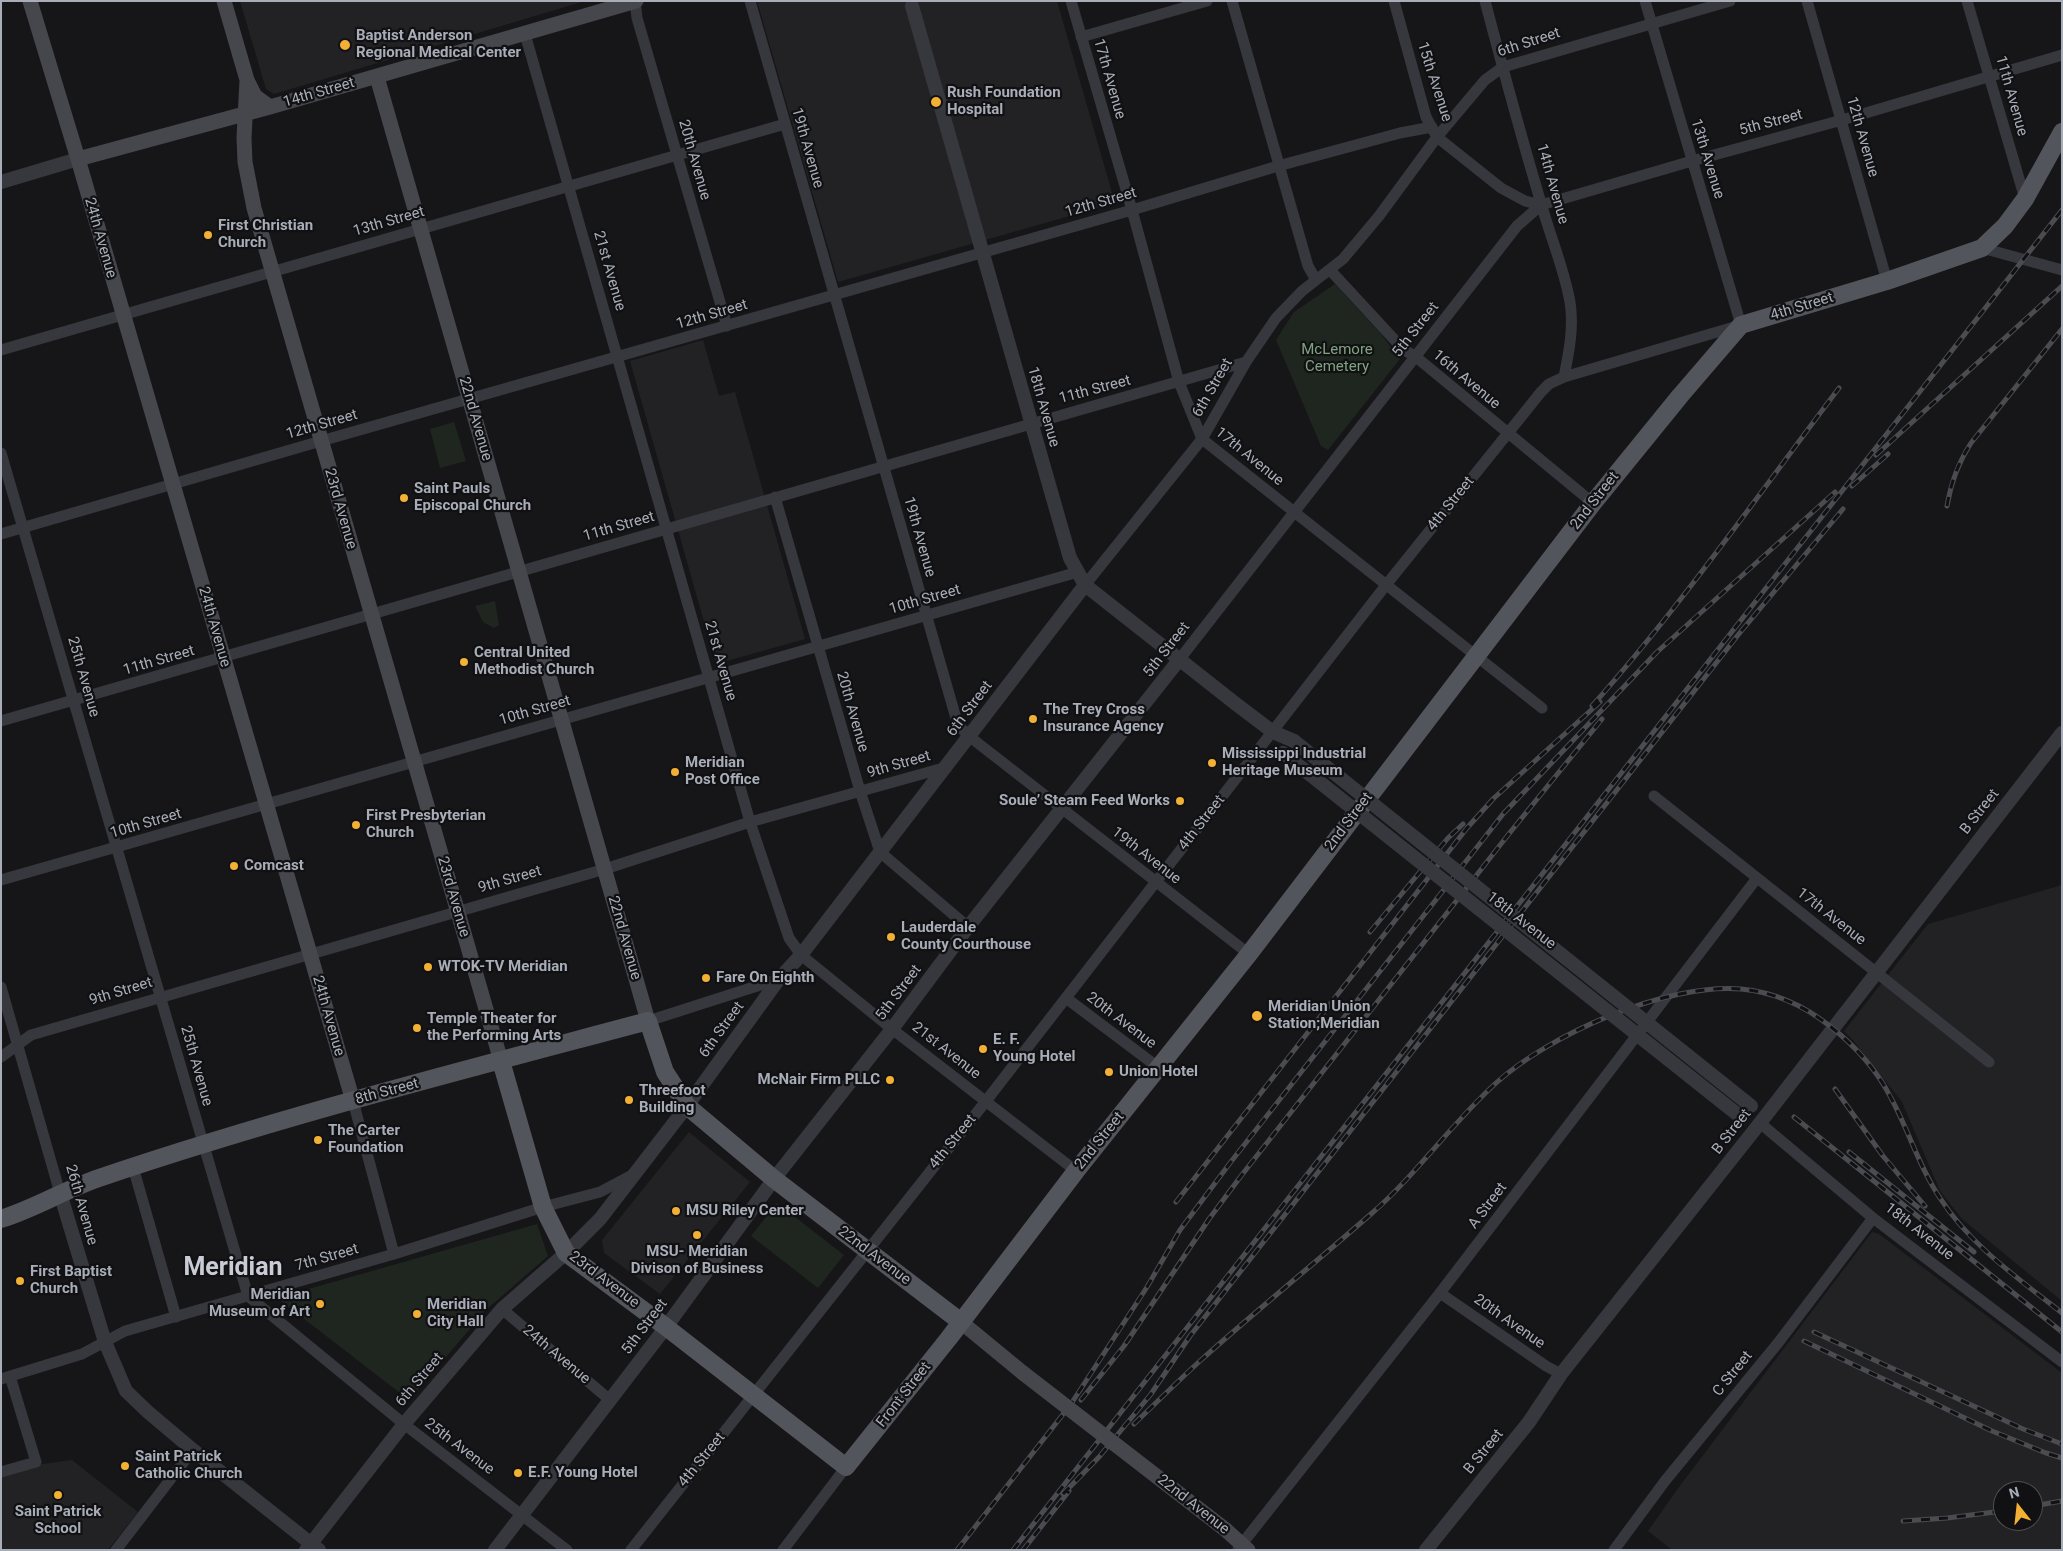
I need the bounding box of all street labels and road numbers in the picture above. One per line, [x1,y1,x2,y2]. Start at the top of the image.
street label: 6th Street [1495,24,1563,62]
street label: 17th Avenue [1089,37,1129,121]
street label: 15th Avenue [1413,40,1455,124]
street label: 11th Avenue [1991,54,2031,138]
street label: 14th Street [281,74,357,112]
street label: 12th Avenue [1842,95,1882,179]
street label: 19th Avenue [787,106,827,190]
street label: 5th Street [1737,106,1805,140]
street label: 13th Avenue [1686,117,1728,201]
street label: 20th Avenue [674,118,714,202]
street label: 14th Avenue [1532,142,1572,226]
street label: 12th Street [1063,184,1139,222]
street label: 24th Avenue [80,196,120,280]
street label: 13th Street [351,203,427,241]
street label: 21st Avenue [589,229,629,313]
street label: 4th Street [1768,289,1836,325]
street label: 12th Street [674,296,750,334]
street label: 5th Street [1389,299,1443,361]
street label: 16th Avenue [1429,346,1503,414]
street label: 6th Street [1189,355,1237,421]
street label: 18th Avenue [1023,365,1063,449]
street label: 11th Street [1057,372,1133,408]
street label: 22nd Avenue [454,375,496,463]
street label: 12th Street [284,406,360,444]
street label: 17th Avenue [1211,424,1287,490]
street label: 23rd Avenue [320,467,360,551]
street label: 2nd Street [1567,468,1623,534]
street label: 4th Street [1424,473,1478,535]
street label: 19th Avenue [899,495,939,579]
street label: 11th Street [581,508,657,546]
street label: 10th Street [887,581,963,619]
street label: 24th Avenue [194,585,234,669]
street label: 21st Avenue [700,619,740,703]
street label: 5th Street [1140,619,1194,681]
street label: 25th Avenue [63,635,103,719]
street label: 11th Street [121,642,197,680]
street label: 20th Avenue [832,670,872,754]
street label: 6th Street [943,678,997,740]
street label: 10th Street [497,692,573,730]
street label: 9th Street [865,747,933,783]
street label: B Street [1957,786,2003,838]
street label: 2nd Street [1321,789,1377,855]
street label: 4th Street [1175,792,1229,854]
street label: 10th Street [108,805,184,843]
street label: 19th Avenue [1108,823,1184,889]
street label: 23rd Avenue [433,855,473,939]
street label: 9th Street [476,862,544,898]
street label: 17th Avenue [1793,884,1869,950]
street label: 18th Avenue [1483,888,1559,954]
street label: 22nd Avenue [603,894,645,982]
street label: 5th Street [872,962,926,1024]
street label: 9th Street [87,974,155,1010]
street label: 24th Avenue [308,974,348,1058]
street label: 20th Avenue [1083,989,1159,1053]
street label: 6th Street [696,998,748,1062]
street label: 21st Avenue [908,1019,984,1083]
street label: 25th Avenue [176,1024,216,1108]
street label: 8th Street [353,1075,421,1109]
street label: B Street [1709,1106,1755,1158]
street label: 2nd Street [1071,1109,1129,1173]
street label: 4th Street [926,1111,980,1173]
street label: 26th Avenue [61,1163,101,1247]
street label: A Street [1465,1179,1511,1233]
street label: 18th Avenue [1881,1199,1957,1265]
street label: 22nd Avenue [834,1223,914,1289]
street label: 7th Street [293,1240,361,1276]
street label: 23rd Avenue [565,1248,643,1312]
street label: 20th Avenue [1470,1291,1548,1353]
street label: 5th Street [618,1296,672,1358]
street label: 24th Avenue [519,1321,593,1389]
street label: C Street [1709,1348,1757,1400]
street label: 6th Street [392,1349,448,1411]
street label: Front Street [873,1359,935,1431]
street label: 25th Avenue [421,1415,497,1479]
street label: B Street [1460,1426,1508,1478]
street label: 4th Street [675,1429,729,1491]
street label: 22nd Avenue [1153,1471,1233,1539]

